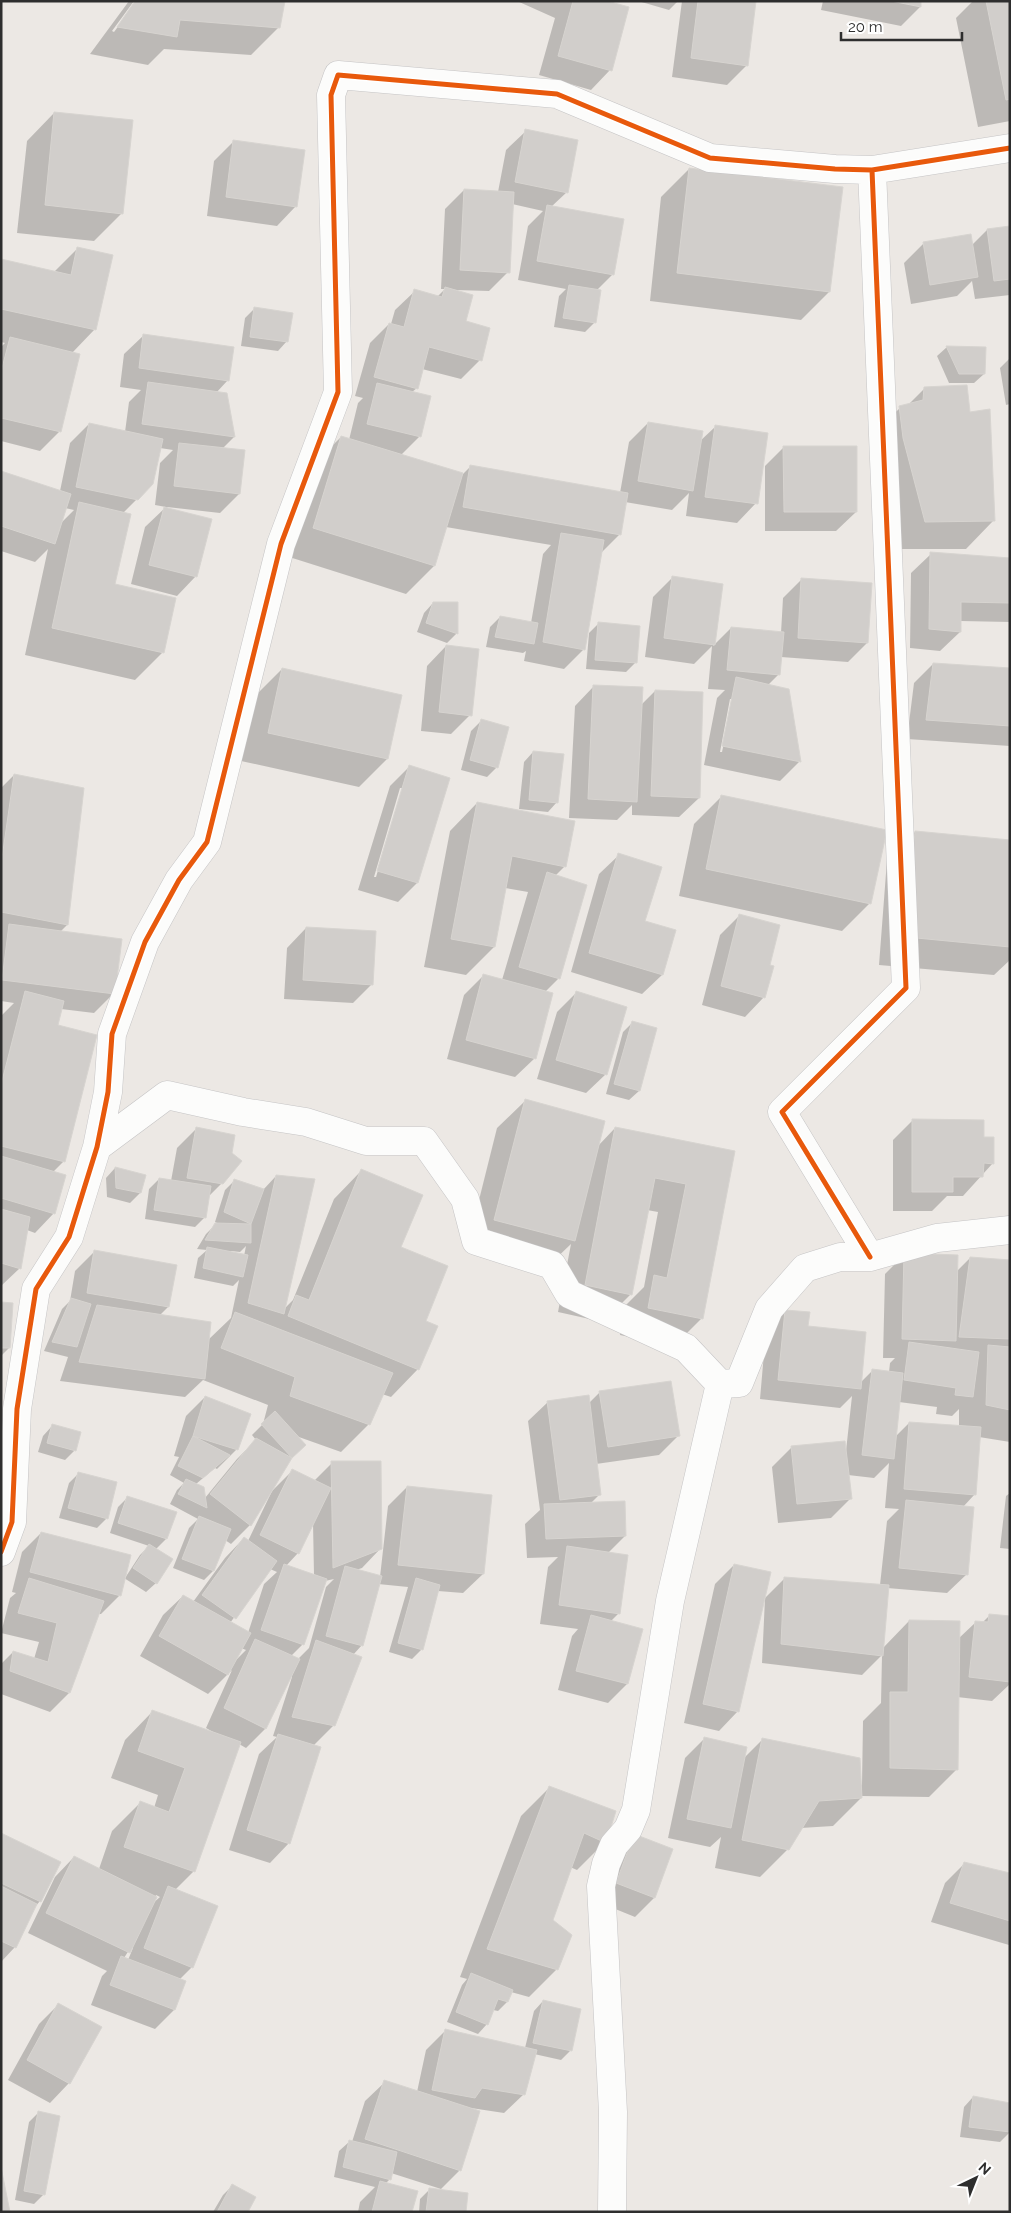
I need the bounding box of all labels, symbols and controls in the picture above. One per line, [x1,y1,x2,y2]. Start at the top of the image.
scale bar [841,10,962,42]
text: 20 m [848,18,883,36]
north arrow [951,2153,1001,2203]
text: N [976,2159,994,2178]

